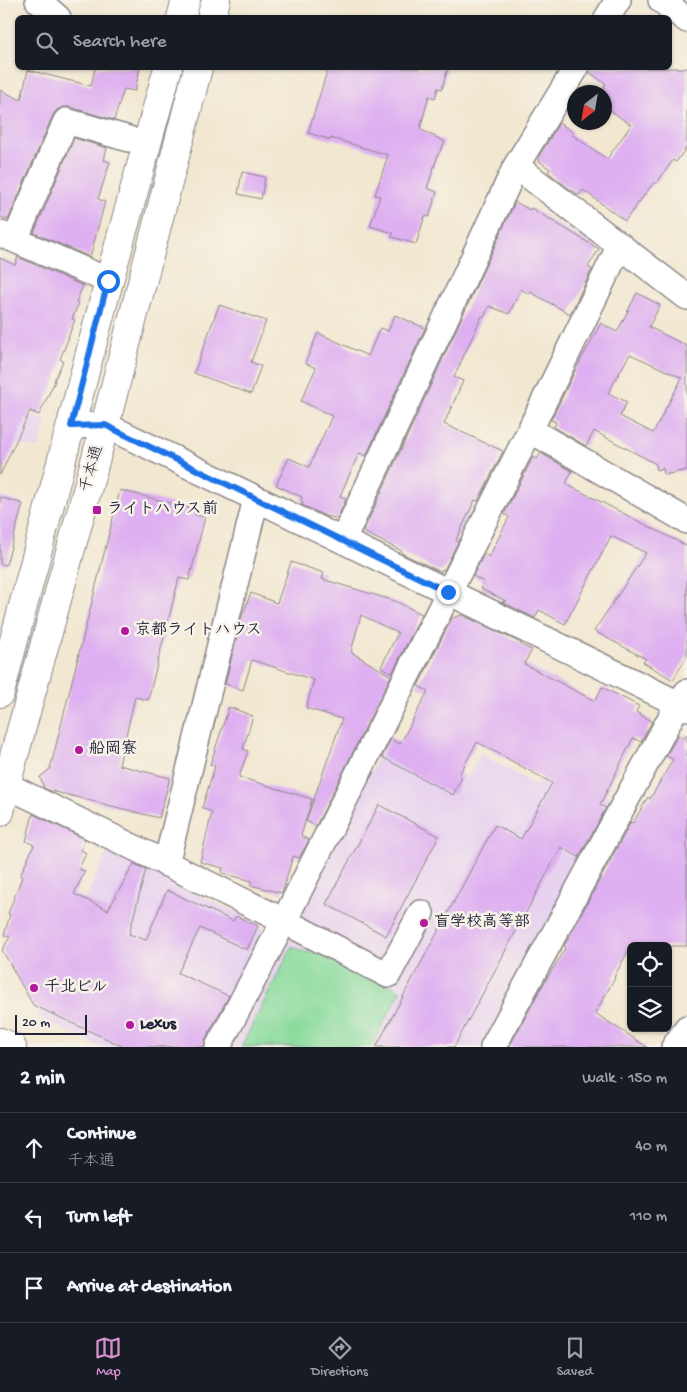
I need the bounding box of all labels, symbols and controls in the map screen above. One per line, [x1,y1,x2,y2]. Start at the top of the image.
search box [15,15,672,70]
icon: search [33,29,61,57]
text: Search here [73,31,167,54]
north arrow [567,85,612,130]
route start [97,270,120,293]
street label: 千本通 [76,443,109,495]
place label: ライトハウス前 [107,499,218,520]
marker: ライトハウス前 [91,504,103,516]
route end [437,581,460,604]
place label: 京都ライトハウス [135,620,262,641]
marker: 京都ライトハウス [119,625,131,637]
place label: 船岡寮 [89,739,137,760]
marker: 船岡寮 [73,744,85,756]
place label: 盲学校高等部 [434,912,530,933]
marker: 盲学校高等部 [418,917,430,929]
map controls [627,942,672,1032]
button: locate [627,942,672,987]
place label: 千北ビル [44,978,108,998]
marker: 千北ビル [28,982,40,994]
button: layers [627,987,672,1032]
scale bar [15,1012,88,1035]
text: 20 m [22,1015,50,1032]
place label: Lexus [140,1016,177,1035]
marker: Lexus [124,1019,136,1031]
text: 2 min [20,1067,65,1092]
text: Walk · 150 m [582,1070,667,1089]
text: Continue [67,1123,136,1146]
icon: ahead [20,1134,48,1162]
text: 40 m [635,1138,667,1157]
text: 千本通 [67,1153,115,1172]
icon: left [20,1204,48,1232]
text: Turn left [67,1206,131,1229]
text: 110 m [630,1208,667,1227]
icon: arrive [20,1274,48,1302]
text: Arrive at destination [67,1276,231,1299]
tab: Map [94,1334,122,1381]
tab: Directions [311,1334,368,1381]
tab: Saved [557,1334,593,1381]

